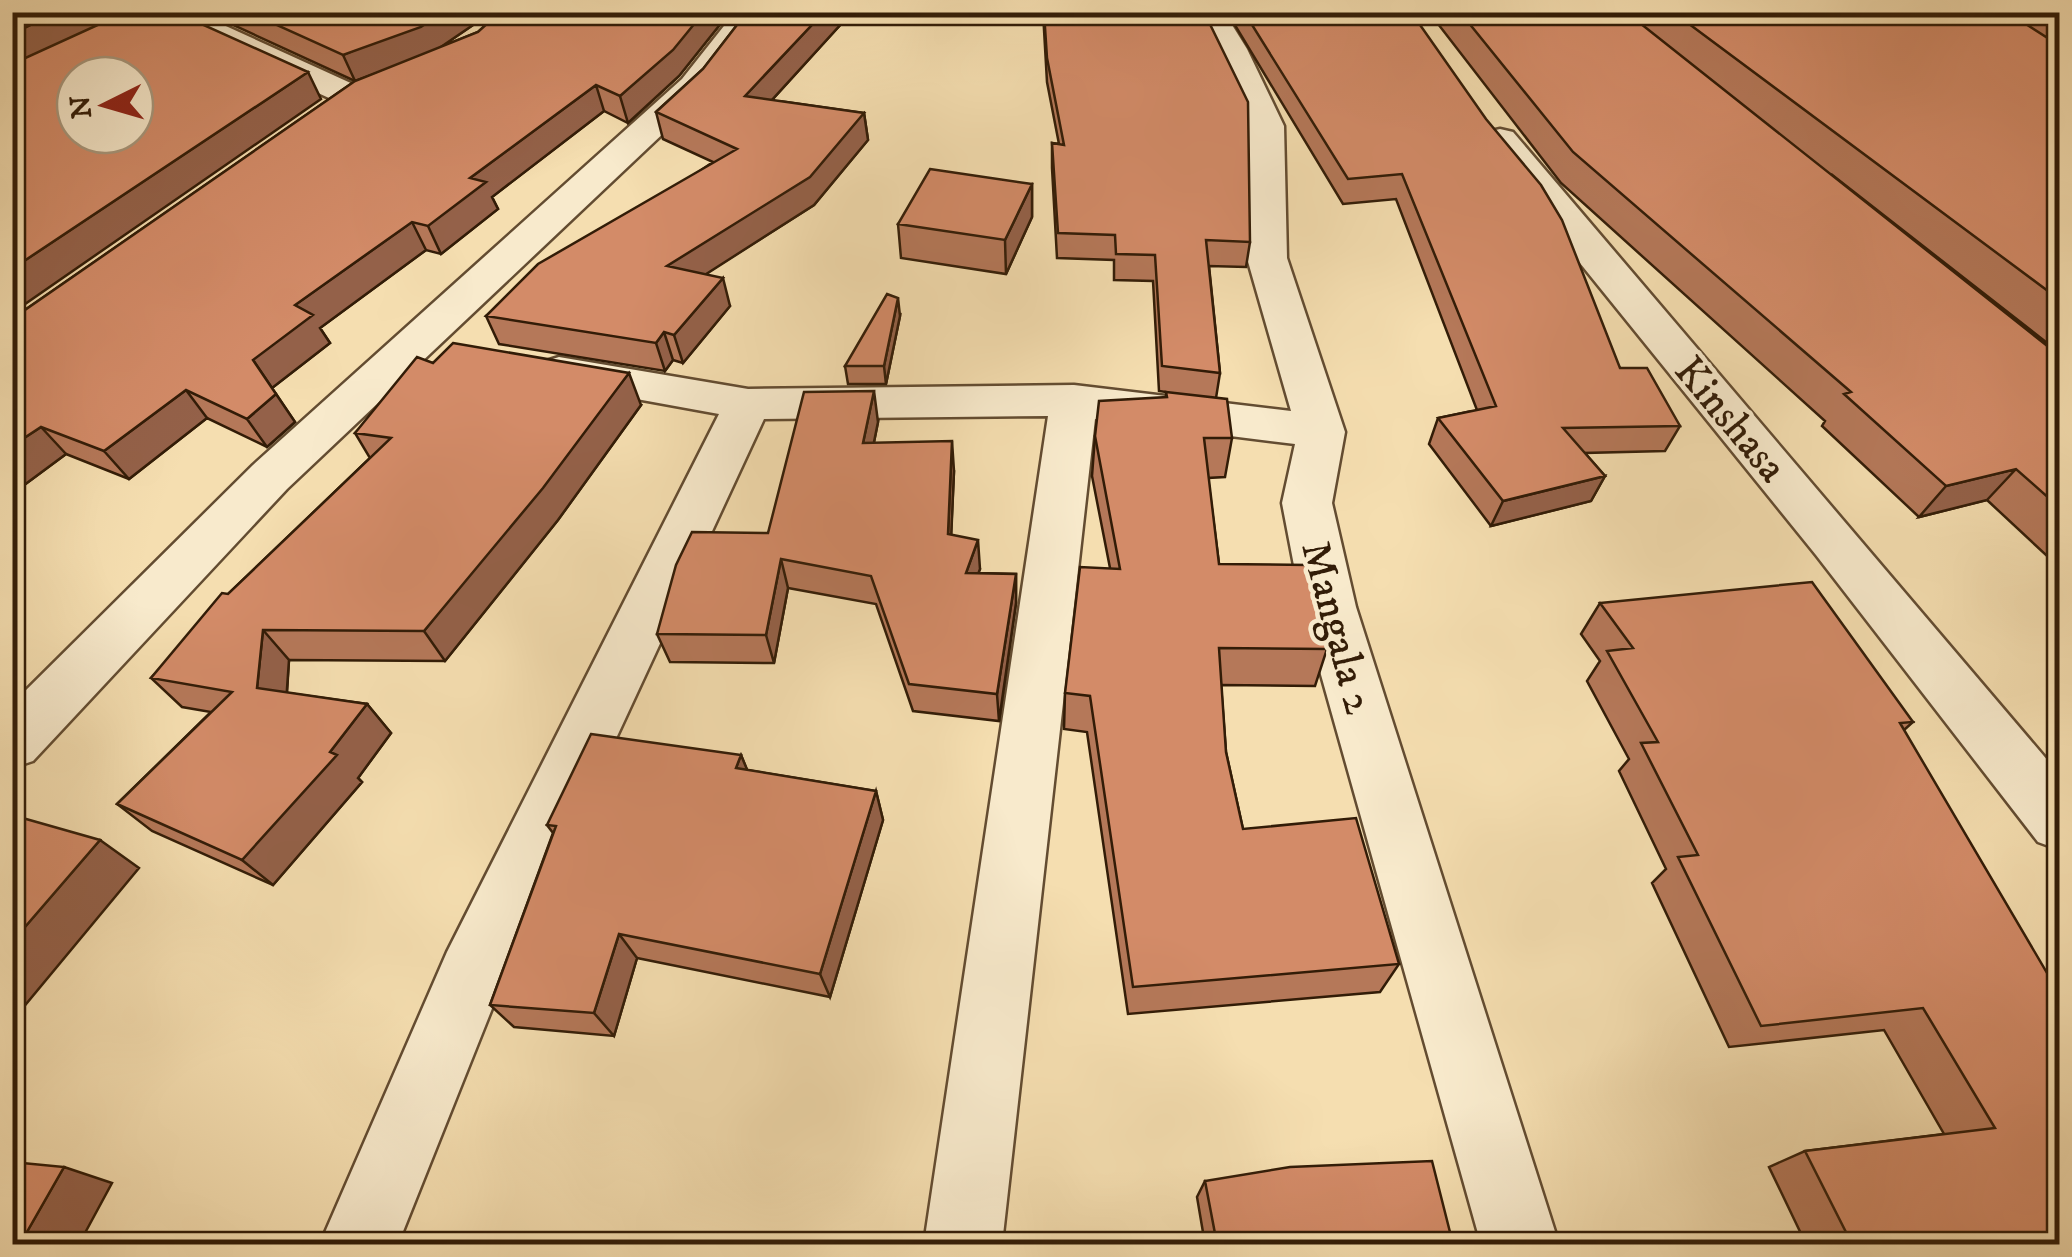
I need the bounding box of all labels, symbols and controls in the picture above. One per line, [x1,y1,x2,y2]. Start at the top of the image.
north arrow [55,55,155,155]
text: N [63,94,100,120]
street label: Kinshasa [1662,347,1797,493]
street label: Mangala 2 [1288,536,1384,720]

